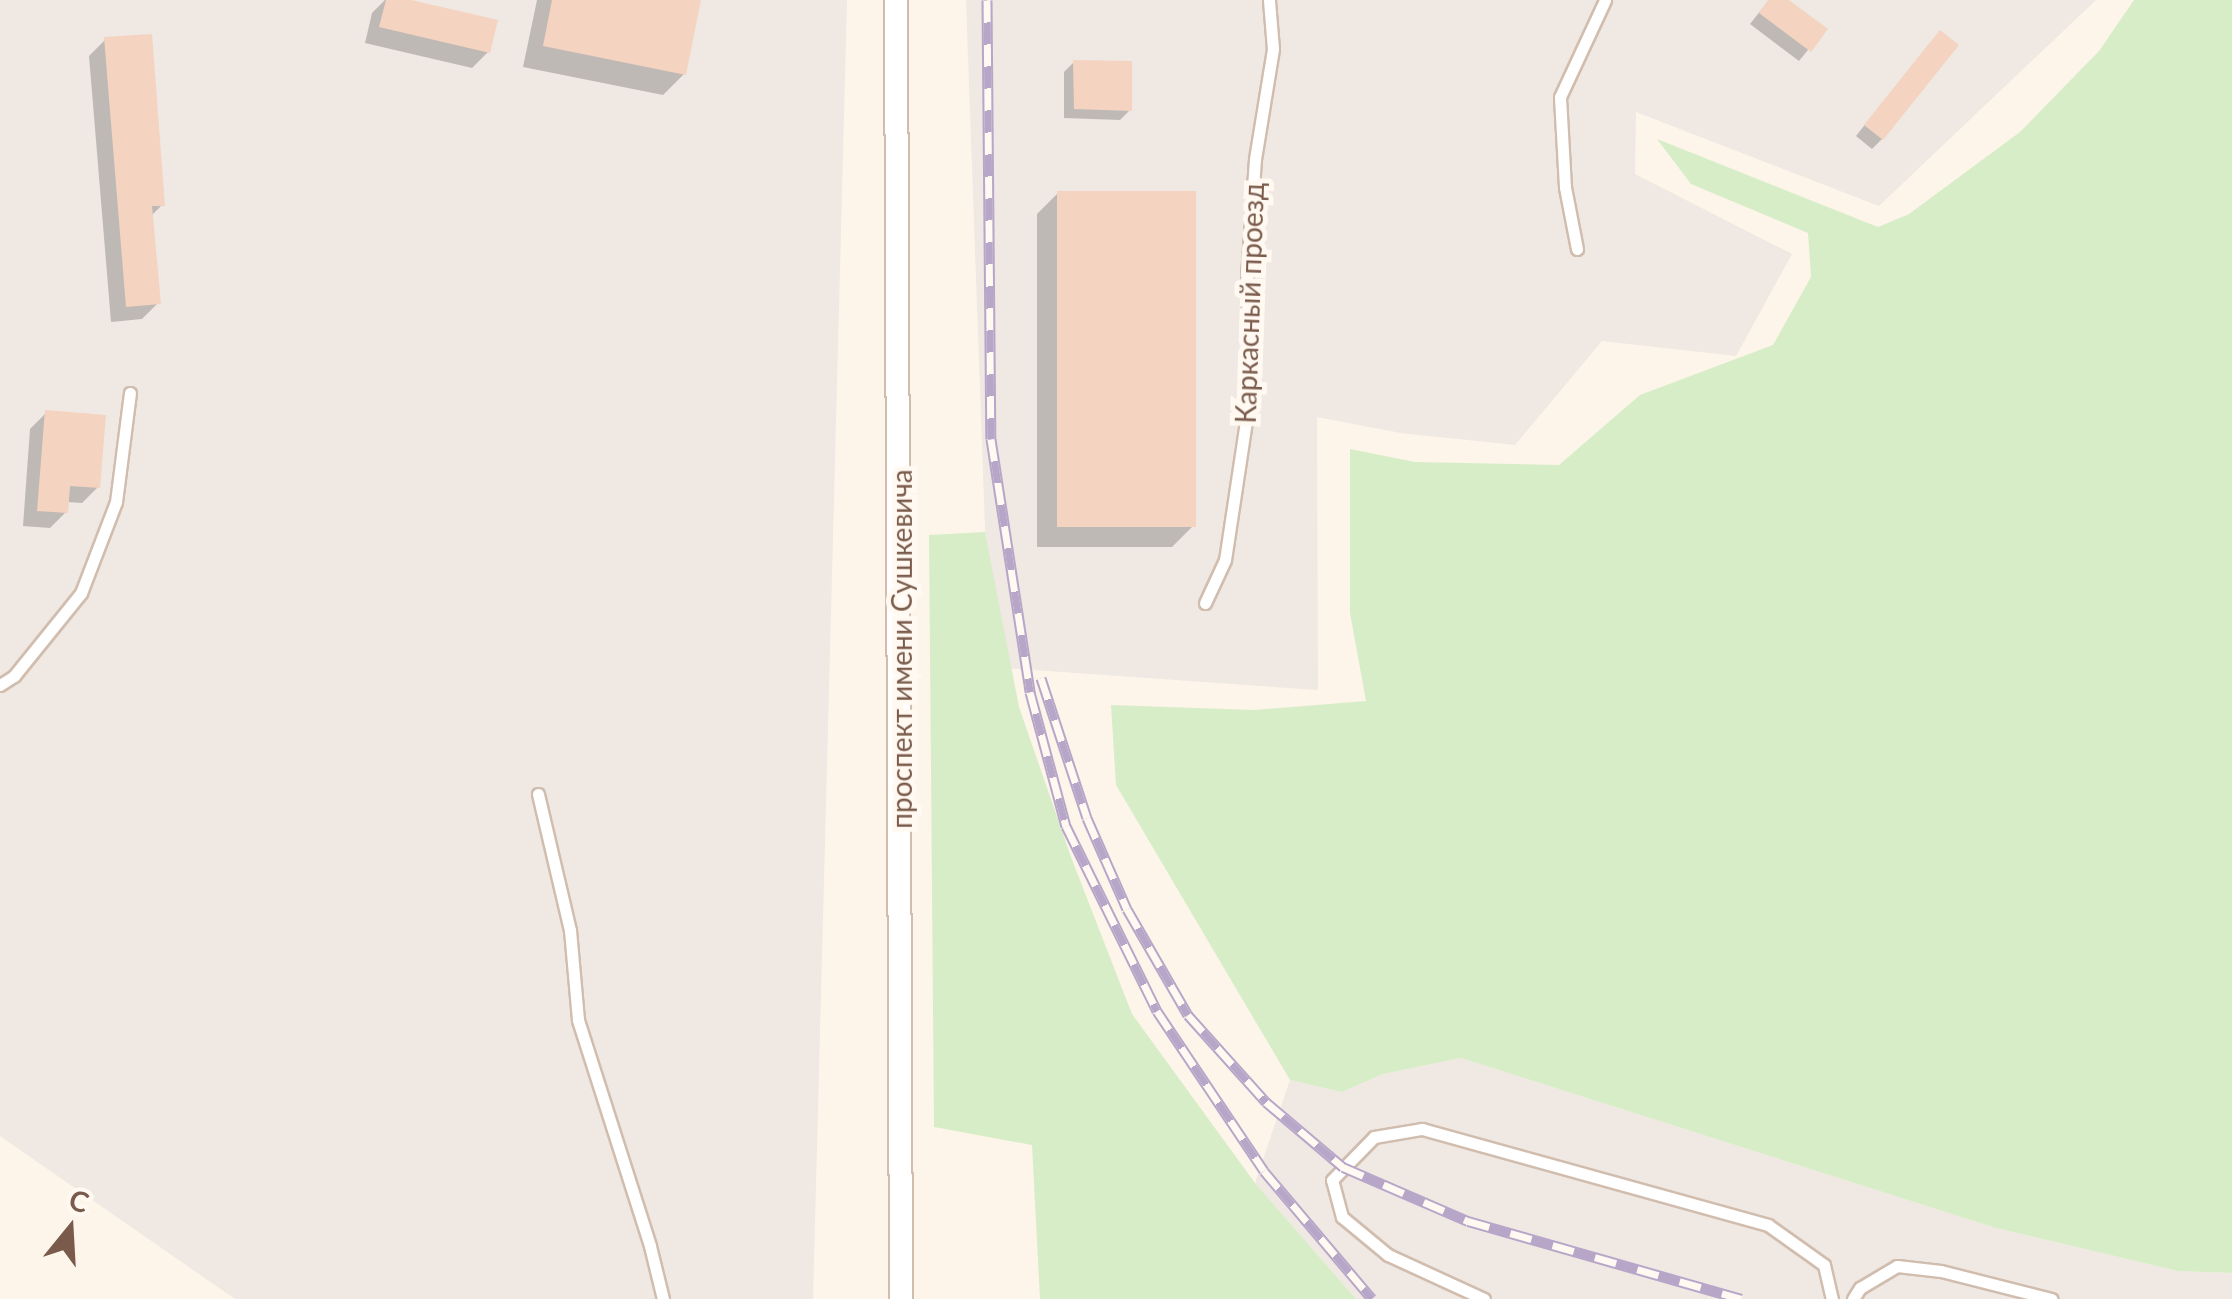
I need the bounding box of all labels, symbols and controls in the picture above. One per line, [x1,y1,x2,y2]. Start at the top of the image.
street label: Каркасный проезд [1228,182,1270,424]
street label: проспект имени Сушкевича [884,469,918,829]
north arrow [20,1179,120,1279]
text: С [65,1181,93,1219]

